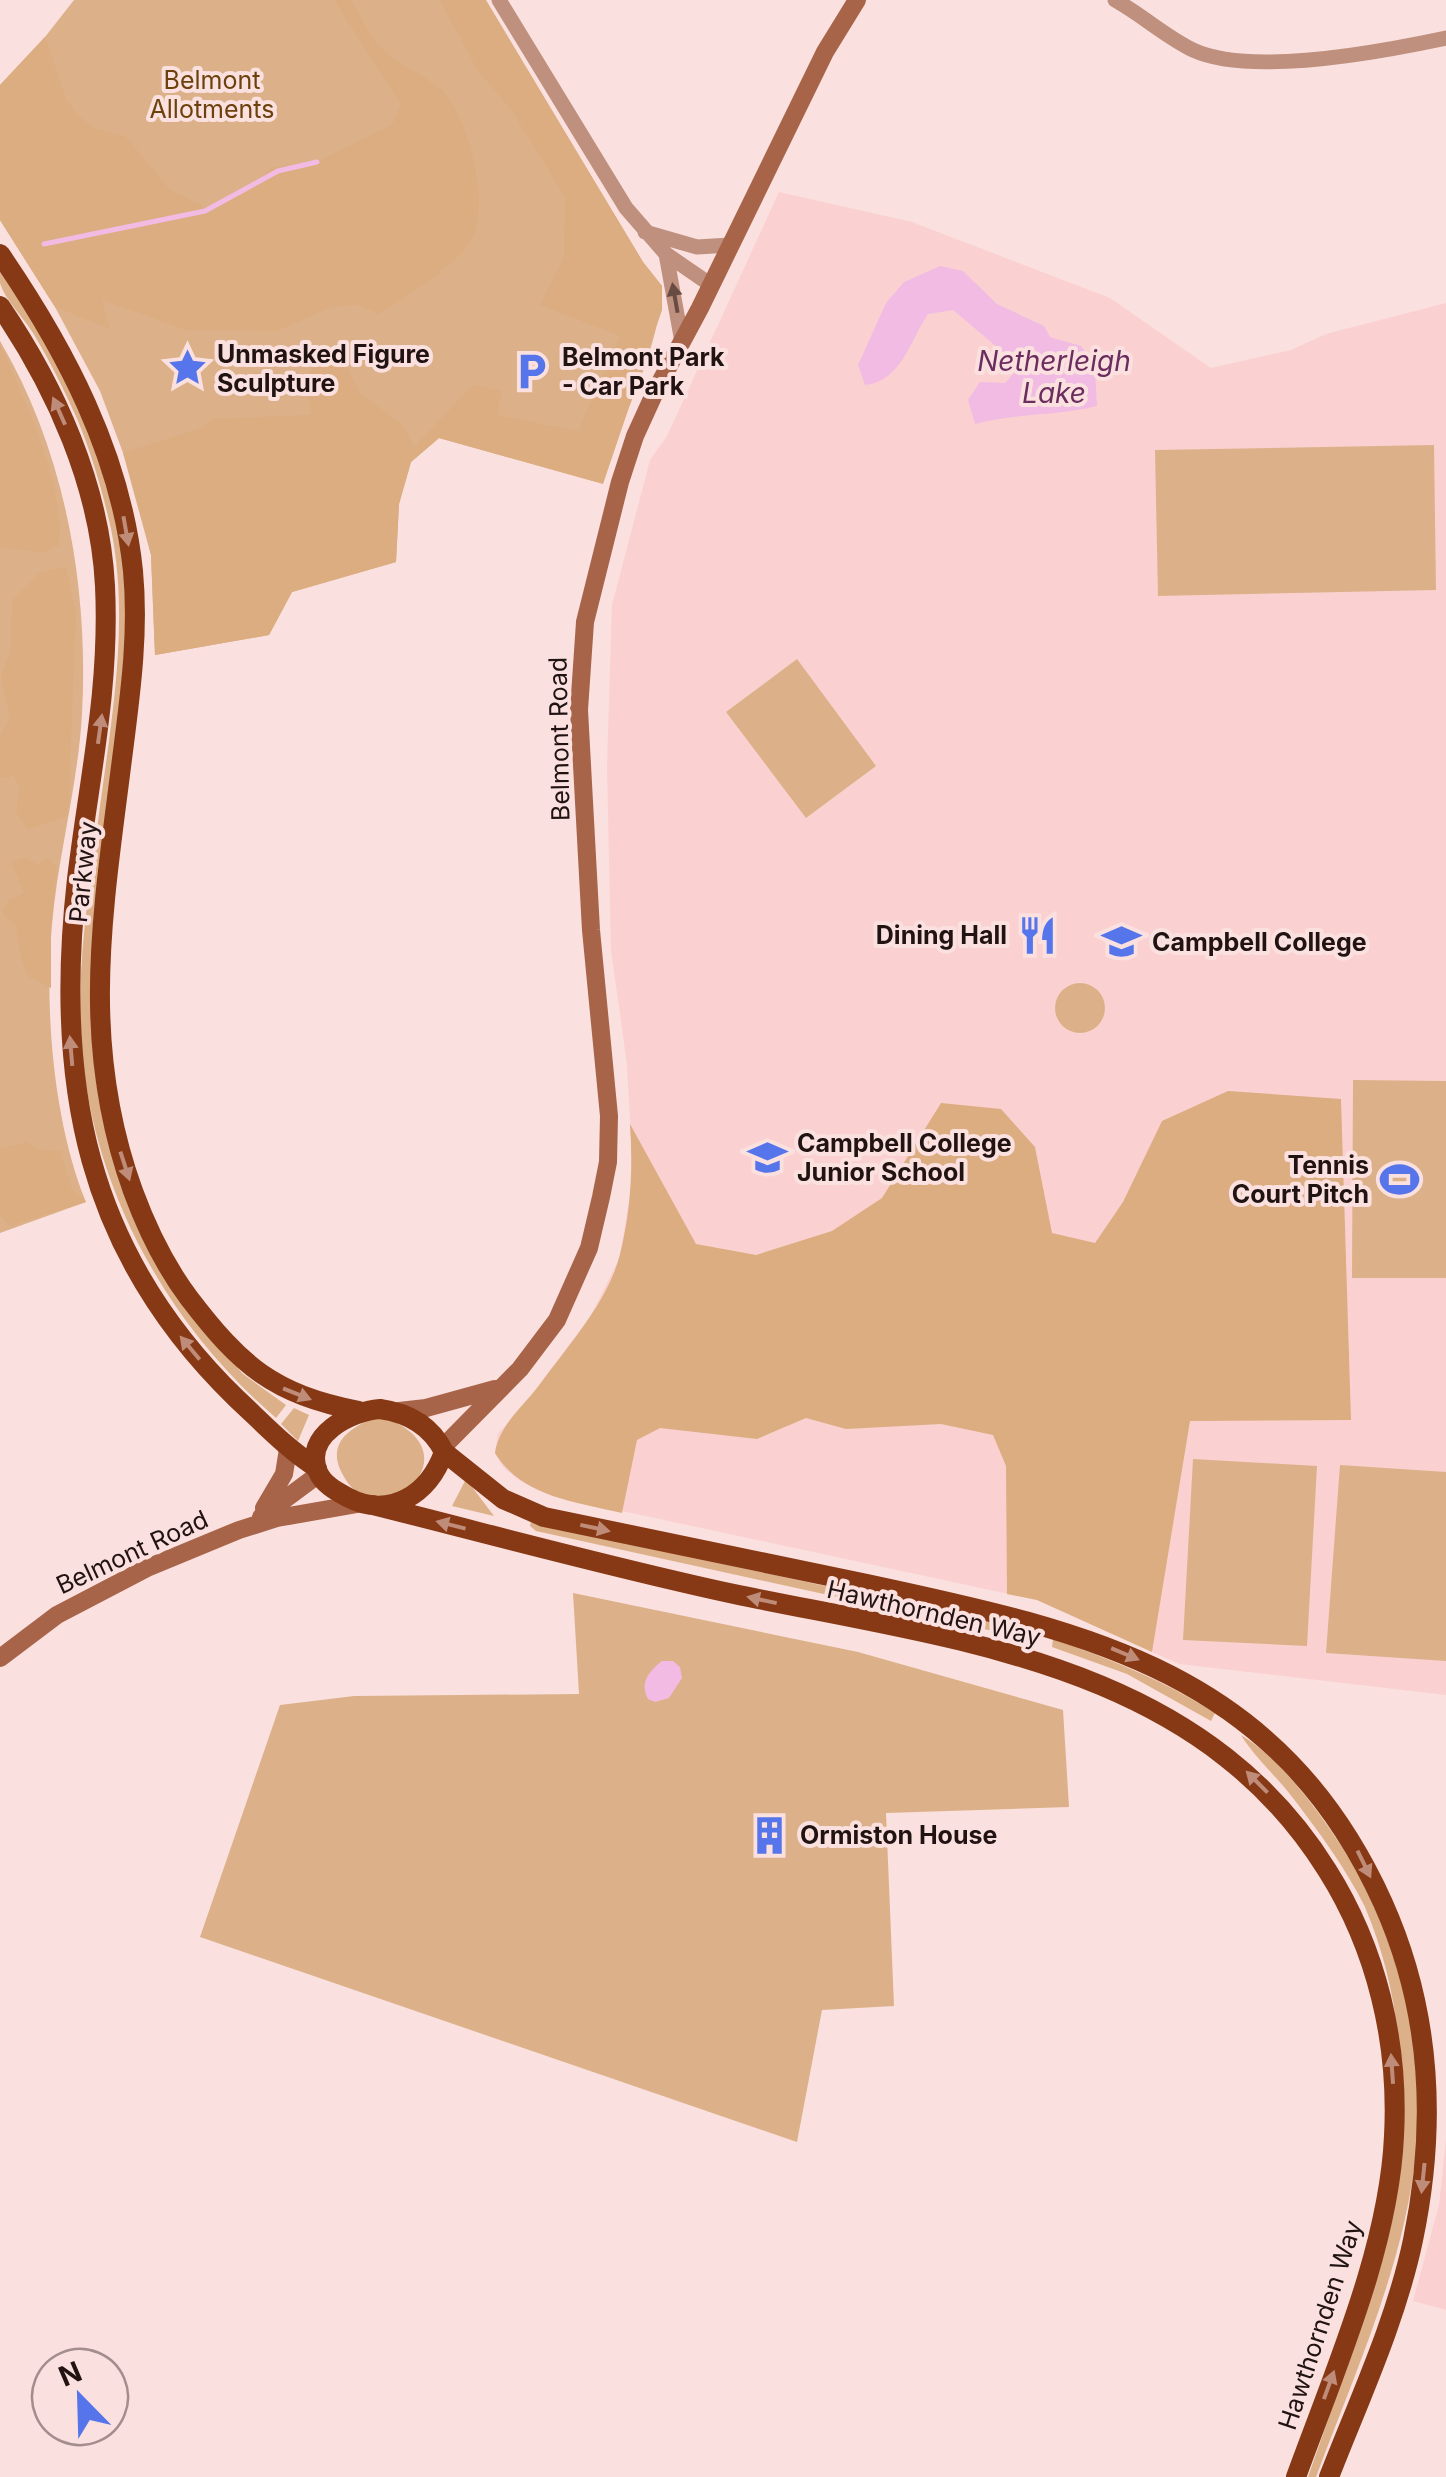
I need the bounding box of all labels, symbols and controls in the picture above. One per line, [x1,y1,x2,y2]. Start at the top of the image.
park label: Belmont Allotments [150,65,274,124]
one-way arrow [667,282,682,313]
place label: Unmasked Figure Sculpture [217,339,430,398]
place label: Belmont Park - Car Park [562,342,725,401]
water label: Netherleigh Lake [977,344,1131,410]
place icon: Unmasked Figure Sculpture [166,347,208,389]
parking icon: Belmont Park - Car Park [511,350,553,392]
one-way arrow [51,396,67,426]
one-way arrow [119,516,134,548]
street label: Belmont Road [543,657,575,821]
one-way arrow [92,712,108,744]
street label: Parkway [63,820,103,924]
restaurant icon: Dining Hall [1016,914,1058,956]
place label: Dining Hall [876,920,1007,950]
school or university icon: Campbell College [1101,921,1143,963]
place label: Campbell College [1152,927,1367,957]
one-way arrow [63,1035,79,1067]
place label: Campbell College Junior School [797,1128,1012,1187]
school or university icon: Campbell College Junior School [746,1136,788,1178]
place label: Tennis Court Pitch [1232,1150,1369,1209]
one-way arrow [118,1151,133,1181]
sports icon: Tennis Court Pitch [1378,1158,1420,1200]
one-way arrow [180,1336,202,1361]
one-way arrow [282,1386,312,1402]
street label: Belmont Road [51,1504,213,1600]
one-way arrow [435,1517,466,1532]
one-way arrow [580,1520,611,1536]
street label: Hawthornden Way [824,1574,1044,1652]
one-way arrow [747,1591,778,1607]
one-way arrow [1110,1646,1140,1662]
one-way arrow [1246,1771,1270,1794]
building icon: Ormiston House [749,1814,791,1856]
place label: Ormiston House [800,1820,997,1850]
one-way arrow [1356,1850,1373,1879]
one-way arrow [1384,2053,1400,2085]
one-way arrow [1415,2162,1431,2194]
street label: Hawthornden Way [1272,2217,1368,2433]
north arrow [30,2347,130,2447]
text: N [54,2354,87,2394]
one-way arrow [1322,2370,1337,2400]

